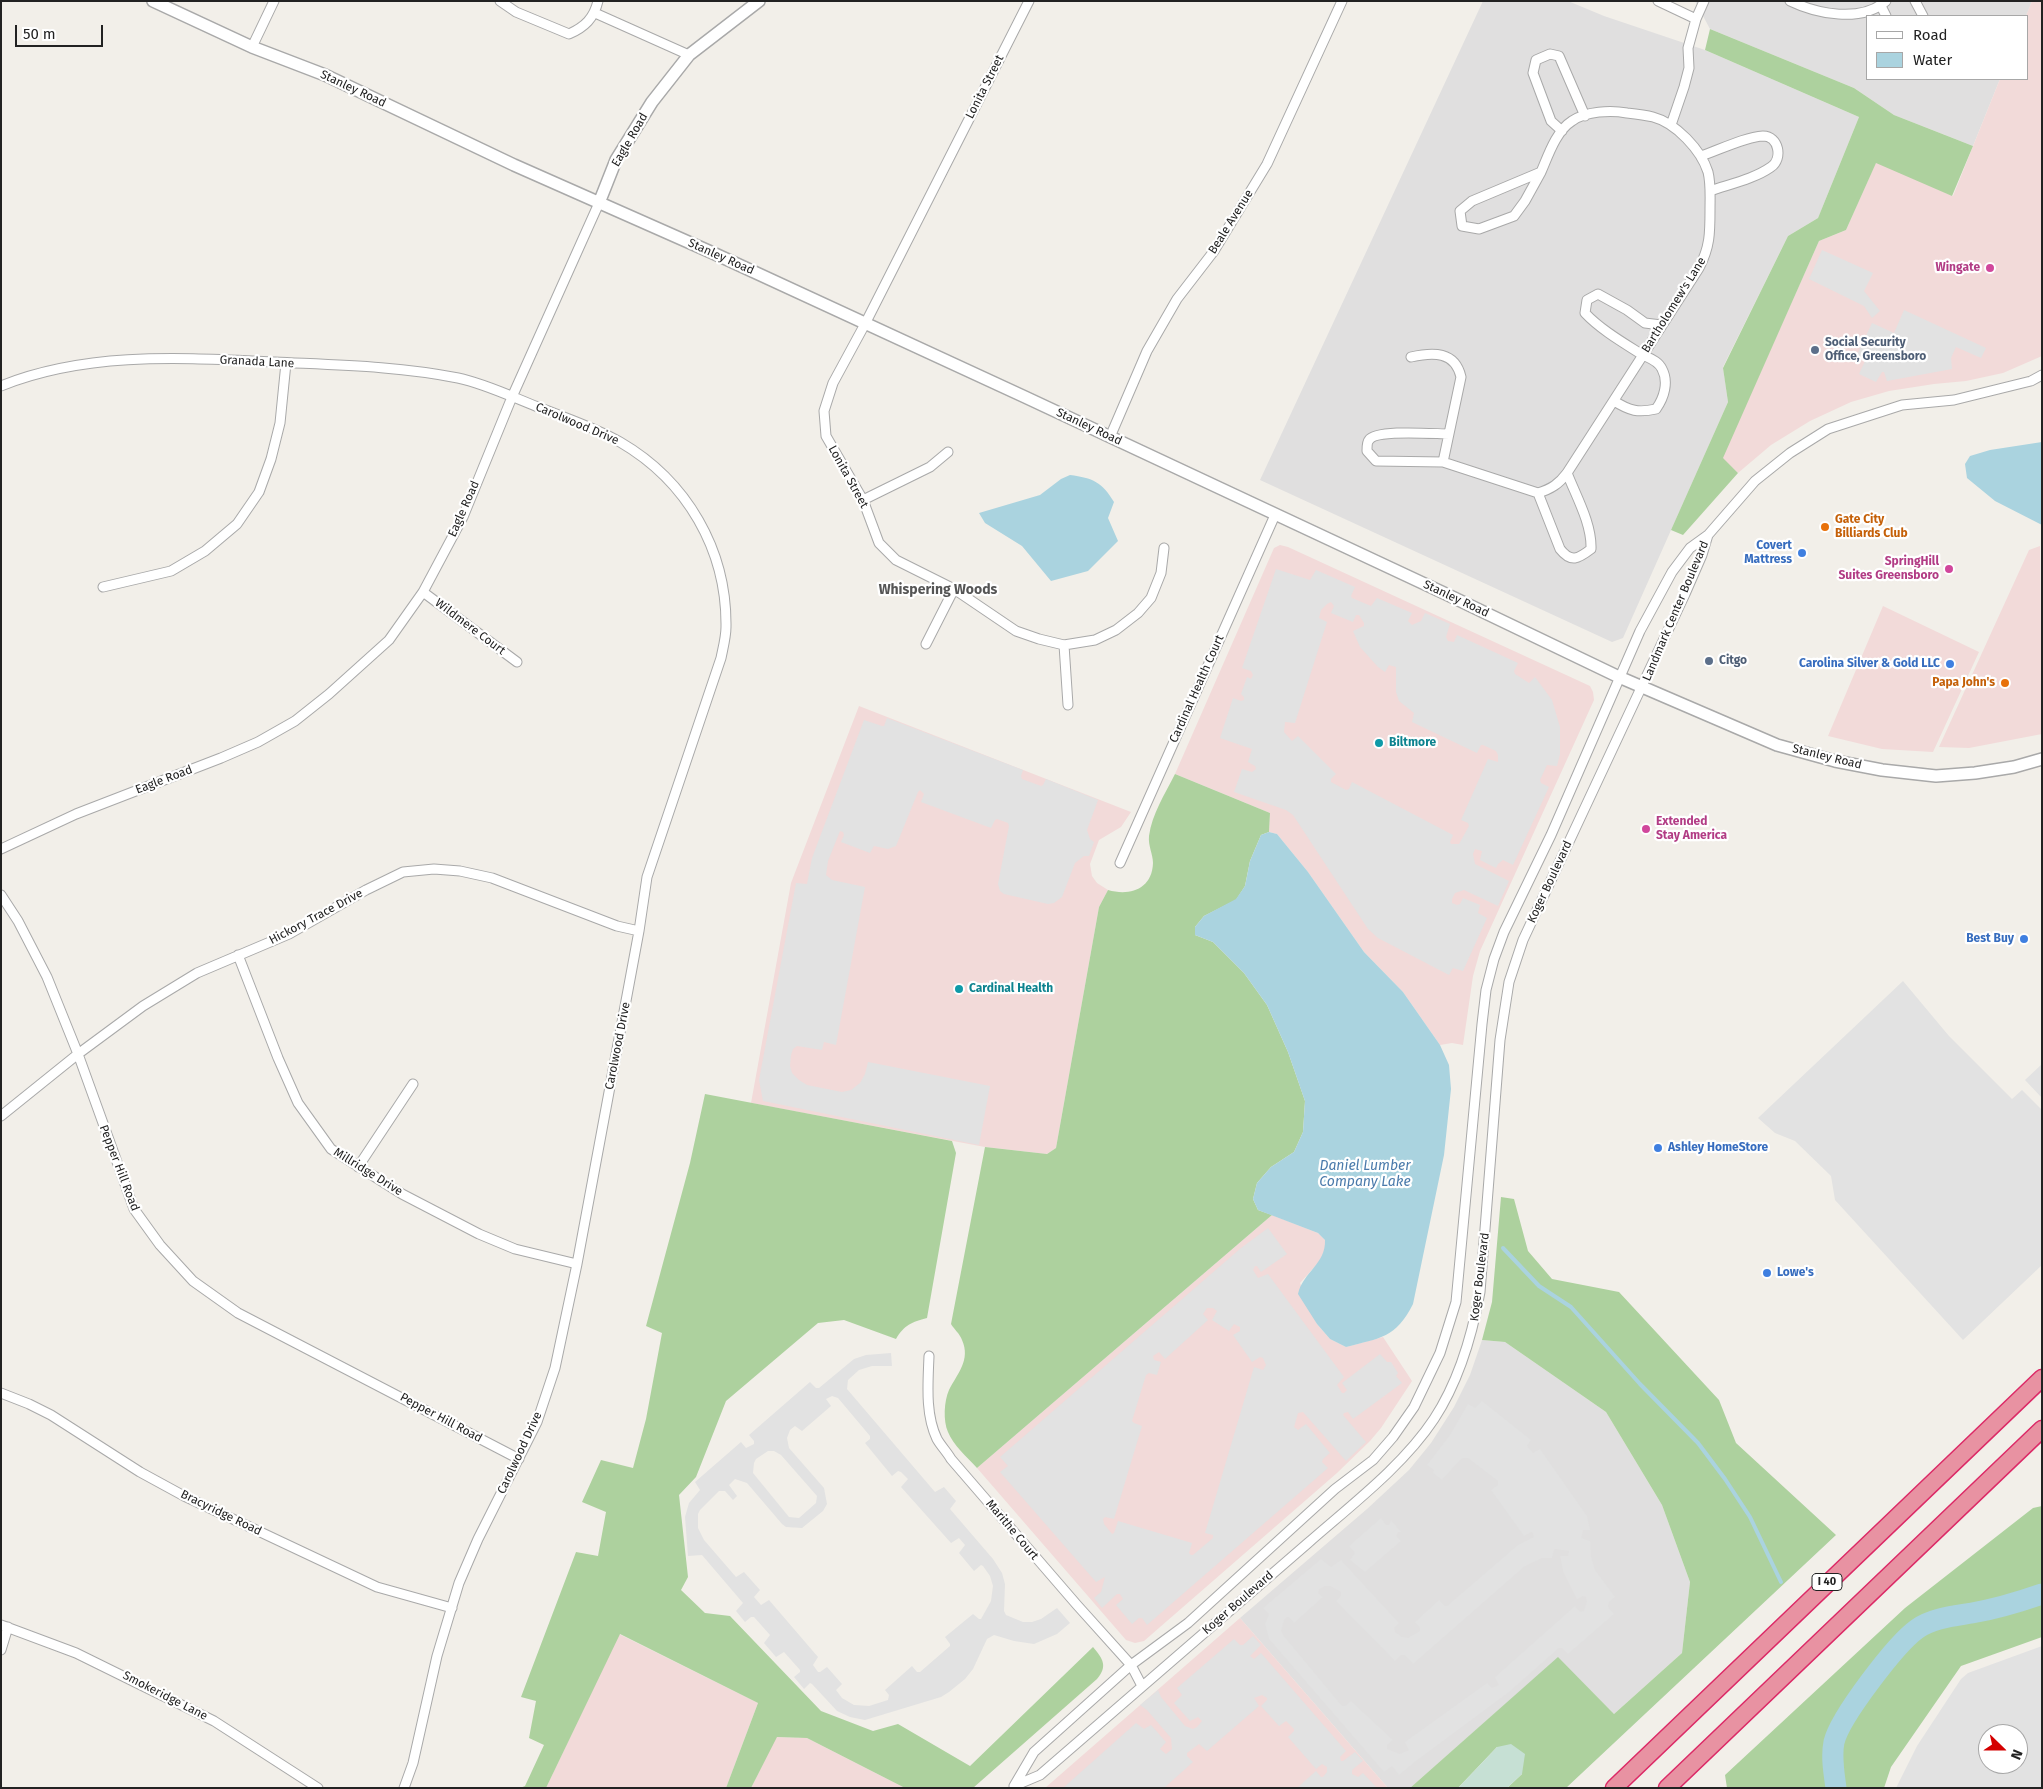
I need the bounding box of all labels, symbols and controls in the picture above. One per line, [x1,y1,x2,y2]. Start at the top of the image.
scale bar [18,15,105,47]
legend [1866,15,2028,80]
text: 50 m [23,25,56,43]
text: Road [1913,26,1948,44]
text: Water [1913,51,1952,69]
street label: Lonita Street [963,53,1007,121]
street label: Stanley Road [318,67,388,111]
street label: Eagle Road [609,111,651,169]
street label: Beale Avenue [1206,187,1256,257]
street label: Stanley Road [686,236,756,278]
street label: Bartholomew's Lane [1639,255,1709,355]
place label: Wingate [1936,261,1980,275]
marker: Wingate [1984,262,1996,274]
place label: Social Security Office, Greensboro [1825,336,1926,364]
marker: Social Security Office, Greensboro [1809,344,1821,356]
street label: Granada Lane [219,353,295,371]
street label: Carolwood Drive [533,400,621,448]
street label: Stanley Road [1054,405,1124,449]
street label: Lonita Street [825,443,871,511]
street label: Eagle Road [445,479,483,539]
place label: Gate City Billiards Club [1835,513,1908,541]
marker: Gate City Billiards Club [1819,521,1831,533]
street label: Landmark Center Boulevard [1640,539,1712,683]
place label: Covert Mattress [1744,539,1792,567]
marker: Covert Mattress [1796,547,1808,559]
place label: SpringHill Suites Greensboro [1838,555,1939,583]
marker: SpringHill Suites Greensboro [1943,563,1955,575]
street label: Stanley Road [1421,577,1491,621]
district label: Whispering Woods [879,582,997,598]
street label: Wildmere Court [432,596,508,658]
street label: Cardinal Health Court [1167,633,1227,745]
place label: Citgo [1719,654,1747,668]
marker: Citgo [1703,655,1715,667]
place label: Carolina Silver & Gold LLC [1799,657,1940,671]
marker: Carolina Silver & Gold LLC [1944,658,1956,670]
place label: Papa John's [1932,676,1995,690]
marker: Papa John's [1999,677,2011,689]
place label: Biltmore [1389,736,1436,750]
marker: Biltmore [1373,737,1385,749]
street label: Stanley Road [1791,741,1863,773]
street label: Eagle Road [134,763,194,797]
place label: Extended Stay America [1656,815,1727,843]
marker: Extended Stay America [1640,823,1652,835]
street label: Koger Boulevard [1525,839,1575,925]
street label: Hickory Trace Drive [267,886,365,948]
place label: Best Buy [1966,932,2014,946]
marker: Best Buy [2018,933,2030,945]
place label: Cardinal Health [969,982,1053,996]
marker: Cardinal Health [953,983,965,995]
street label: Carolwood Drive [602,1001,634,1091]
street label: Pepper Hill Road [96,1123,142,1213]
place label: Ashley HomeStore [1668,1141,1768,1155]
marker: Ashley HomeStore [1652,1142,1664,1154]
street label: Millridge Drive [331,1145,405,1199]
water label: Daniel Lumber Company Lake [1319,1158,1411,1190]
street label: Koger Boulevard [1467,1232,1493,1322]
place label: Lowe's [1777,1266,1814,1280]
marker: Lowe's [1761,1267,1773,1279]
street label: Pepper Hill Road [397,1390,485,1446]
street label: Carolwood Drive [495,1410,545,1496]
street label: Bracyridge Road [178,1487,264,1539]
street label: Marithe Court [983,1497,1041,1563]
street label: Koger Boulevard [1200,1568,1276,1638]
road number: I 40 [1812,1574,1842,1590]
street label: Smokeridge Lane [120,1668,210,1724]
north arrow [1978,1724,2028,1774]
text: N [2007,1747,2026,1762]

